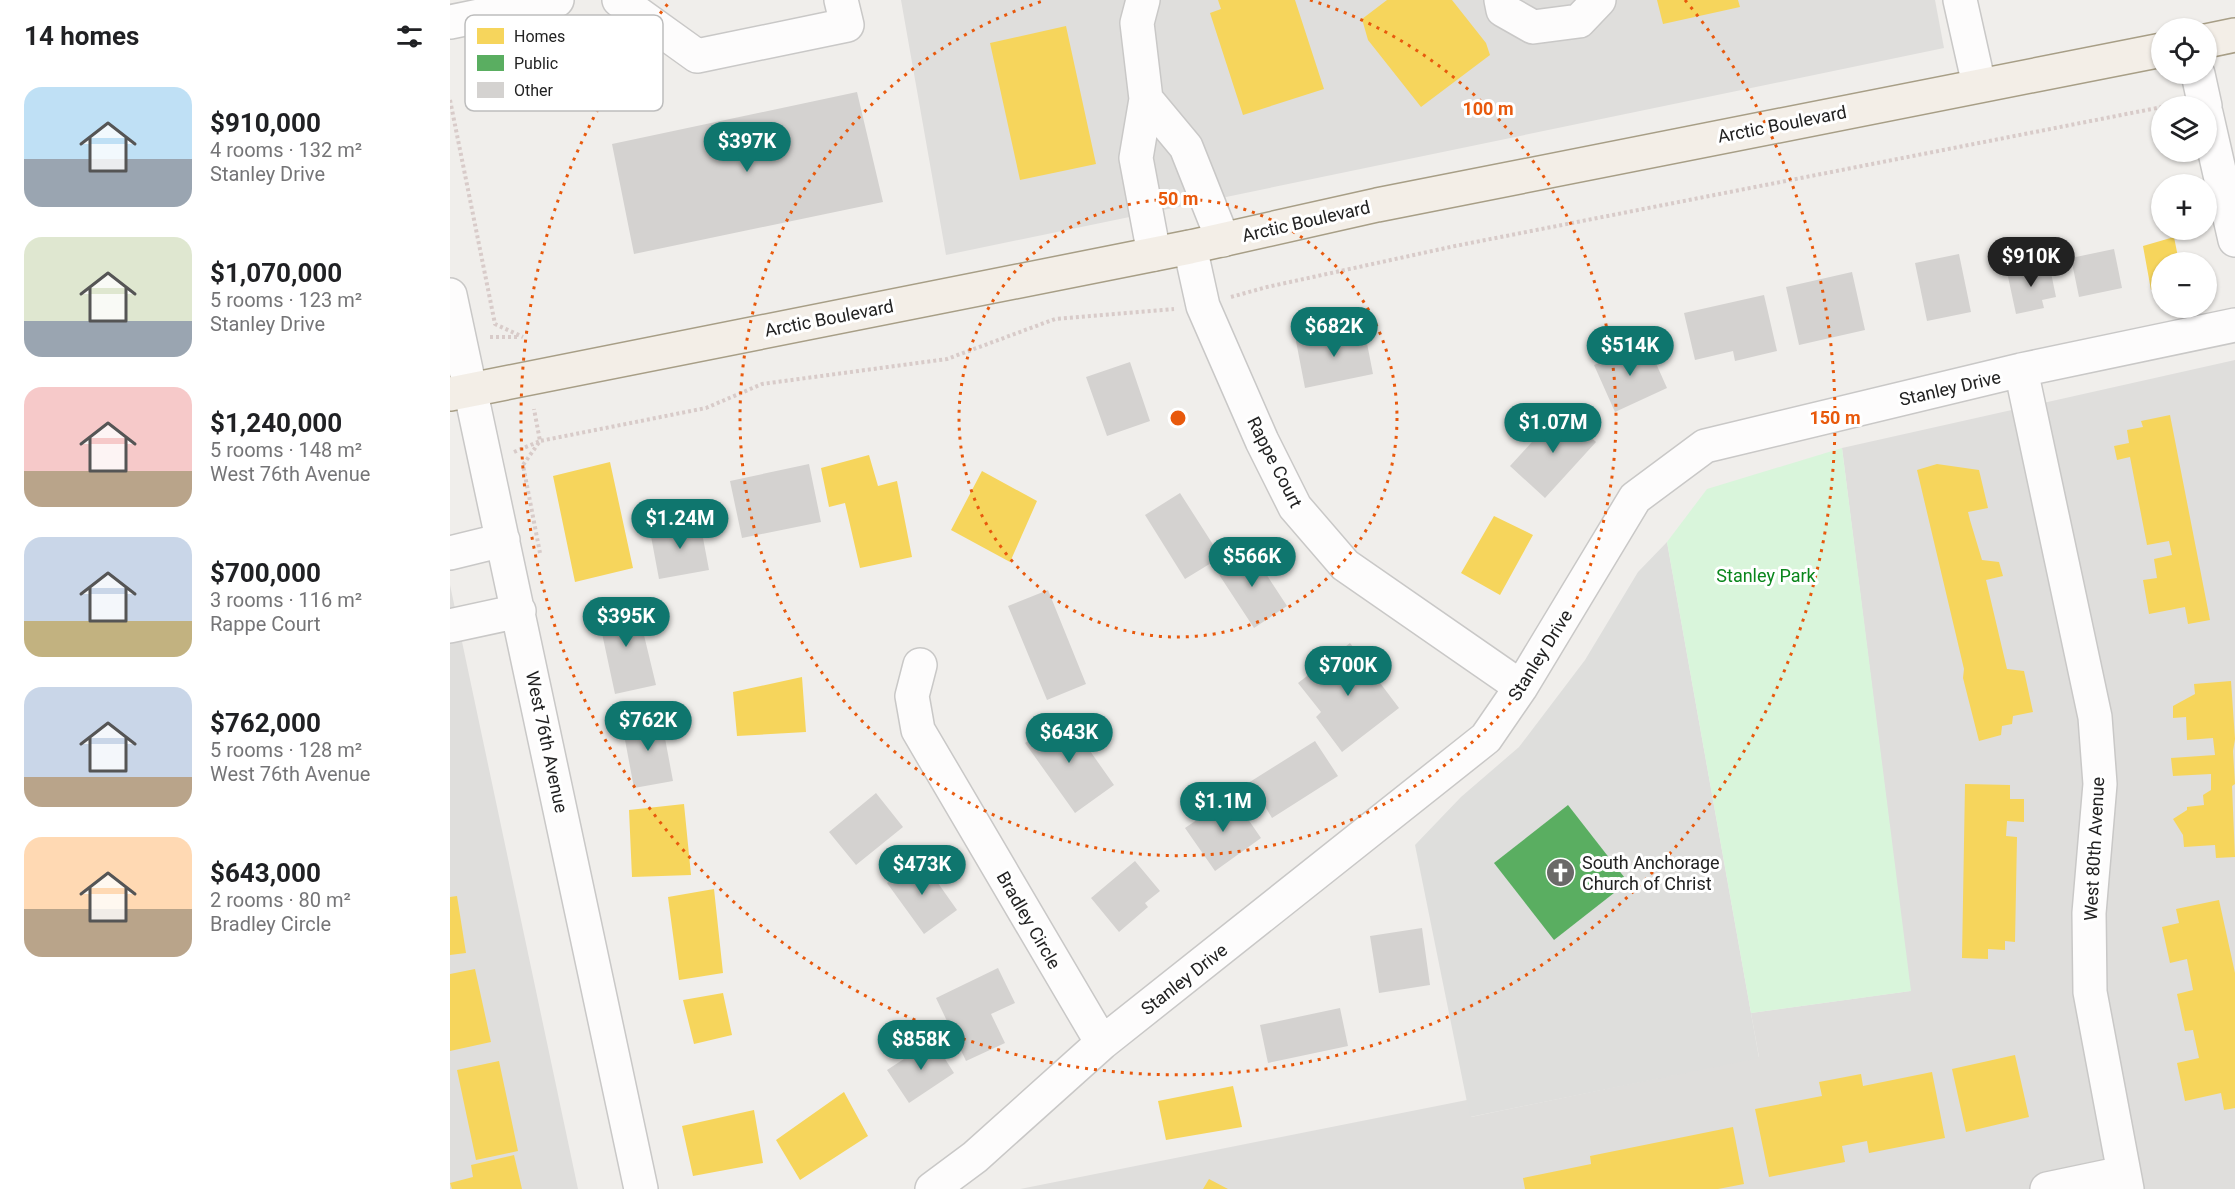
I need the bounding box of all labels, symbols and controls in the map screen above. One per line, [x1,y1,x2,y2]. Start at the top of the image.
legend [465,15,663,111]
map controls [2151,18,2217,318]
button: locate [2151,18,2217,84]
icon: filters [393,20,426,53]
text: 14 homes [24,21,139,51]
text: Homes [514,27,565,46]
text: Public [514,54,558,73]
text: Other [514,81,554,100]
button: layers [2151,96,2217,162]
text: 100 m [1462,98,1514,119]
street label: Arctic Boulevard [1716,101,1848,147]
text: $910,000 [210,108,321,138]
icon: home [72,111,144,183]
pin: $397K [705,122,789,173]
text: $397K [718,129,776,153]
text: 4 rooms · 132 m² [210,138,362,162]
text: Stanley Drive [210,162,325,186]
button: + [2151,174,2217,240]
text: 50 m [1158,188,1198,209]
street label: Arctic Boulevard [1240,196,1372,246]
pin: $910K [1989,237,2073,288]
text: $910K [2002,244,2060,268]
button: − [2151,252,2217,318]
text: $1,070,000 [210,258,342,288]
icon: home [72,261,144,333]
text: 5 rooms · 123 m² [210,288,362,312]
street label: Arctic Boulevard [763,295,895,341]
pin: $682K [1292,307,1376,358]
text: Stanley Drive [210,312,325,336]
text: $682K [1305,314,1363,338]
pin: $514K [1588,326,1672,377]
text: $514K [1601,333,1659,357]
street label: Stanley Drive [1897,366,2003,410]
pin: $1.07M [1504,403,1602,454]
text: 150 m [1809,407,1861,428]
text: $1,240,000 [210,408,342,438]
centre of rings [1168,408,1188,428]
text: $1.07M [1518,410,1588,434]
icon: home [72,411,144,483]
street label: Rappe Court [1243,413,1307,511]
text: 5 rooms · 148 m² [210,438,362,462]
text: West 76th Avenue [210,462,370,486]
pin: $1.24M [631,499,729,550]
text: $1.24M [645,506,715,530]
pin: $566K [1210,537,1294,588]
text: $566K [1223,544,1281,568]
text: $700,000 [210,558,321,588]
icon: home [72,561,144,633]
park label: Stanley Park [1716,565,1817,586]
text: 3 rooms · 116 m² [210,588,362,612]
pin: $395K [584,597,668,648]
text: $395K [597,604,655,628]
street label: Stanley Drive [1504,606,1576,704]
text: Rappe Court [210,612,321,636]
pin: $700K [1306,646,1390,697]
text: $700K [1319,653,1377,677]
street label: West 76th Avenue [522,669,572,815]
pin: $762K [606,701,690,752]
text: $762,000 [210,708,321,738]
text: $762K [619,708,677,732]
icon: home [72,711,144,783]
pin: $643K [1027,713,1111,764]
text: $643K [1040,720,1098,744]
text: 5 rooms · 128 m² [210,738,362,762]
text: West 76th Avenue [210,762,370,786]
street label: West 80th Avenue [2080,776,2108,922]
pin: $1.1M [1181,782,1265,833]
text: $1.1M [1194,789,1252,813]
pin: $473K [880,845,964,896]
text: $473K [893,852,951,876]
place label: South Anchorage Church of Christ [1582,852,1720,894]
church icon: South Anchorage Church of Christ [1545,856,1577,888]
text: $643,000 [210,858,321,888]
icon: home [72,861,144,933]
street label: Bradley Circle [993,868,1065,972]
text: 2 rooms · 80 m² [210,888,351,912]
text: Bradley Circle [210,912,331,936]
street label: Stanley Drive [1137,939,1231,1019]
pin: $858K [879,1020,963,1071]
text: $858K [892,1027,950,1051]

